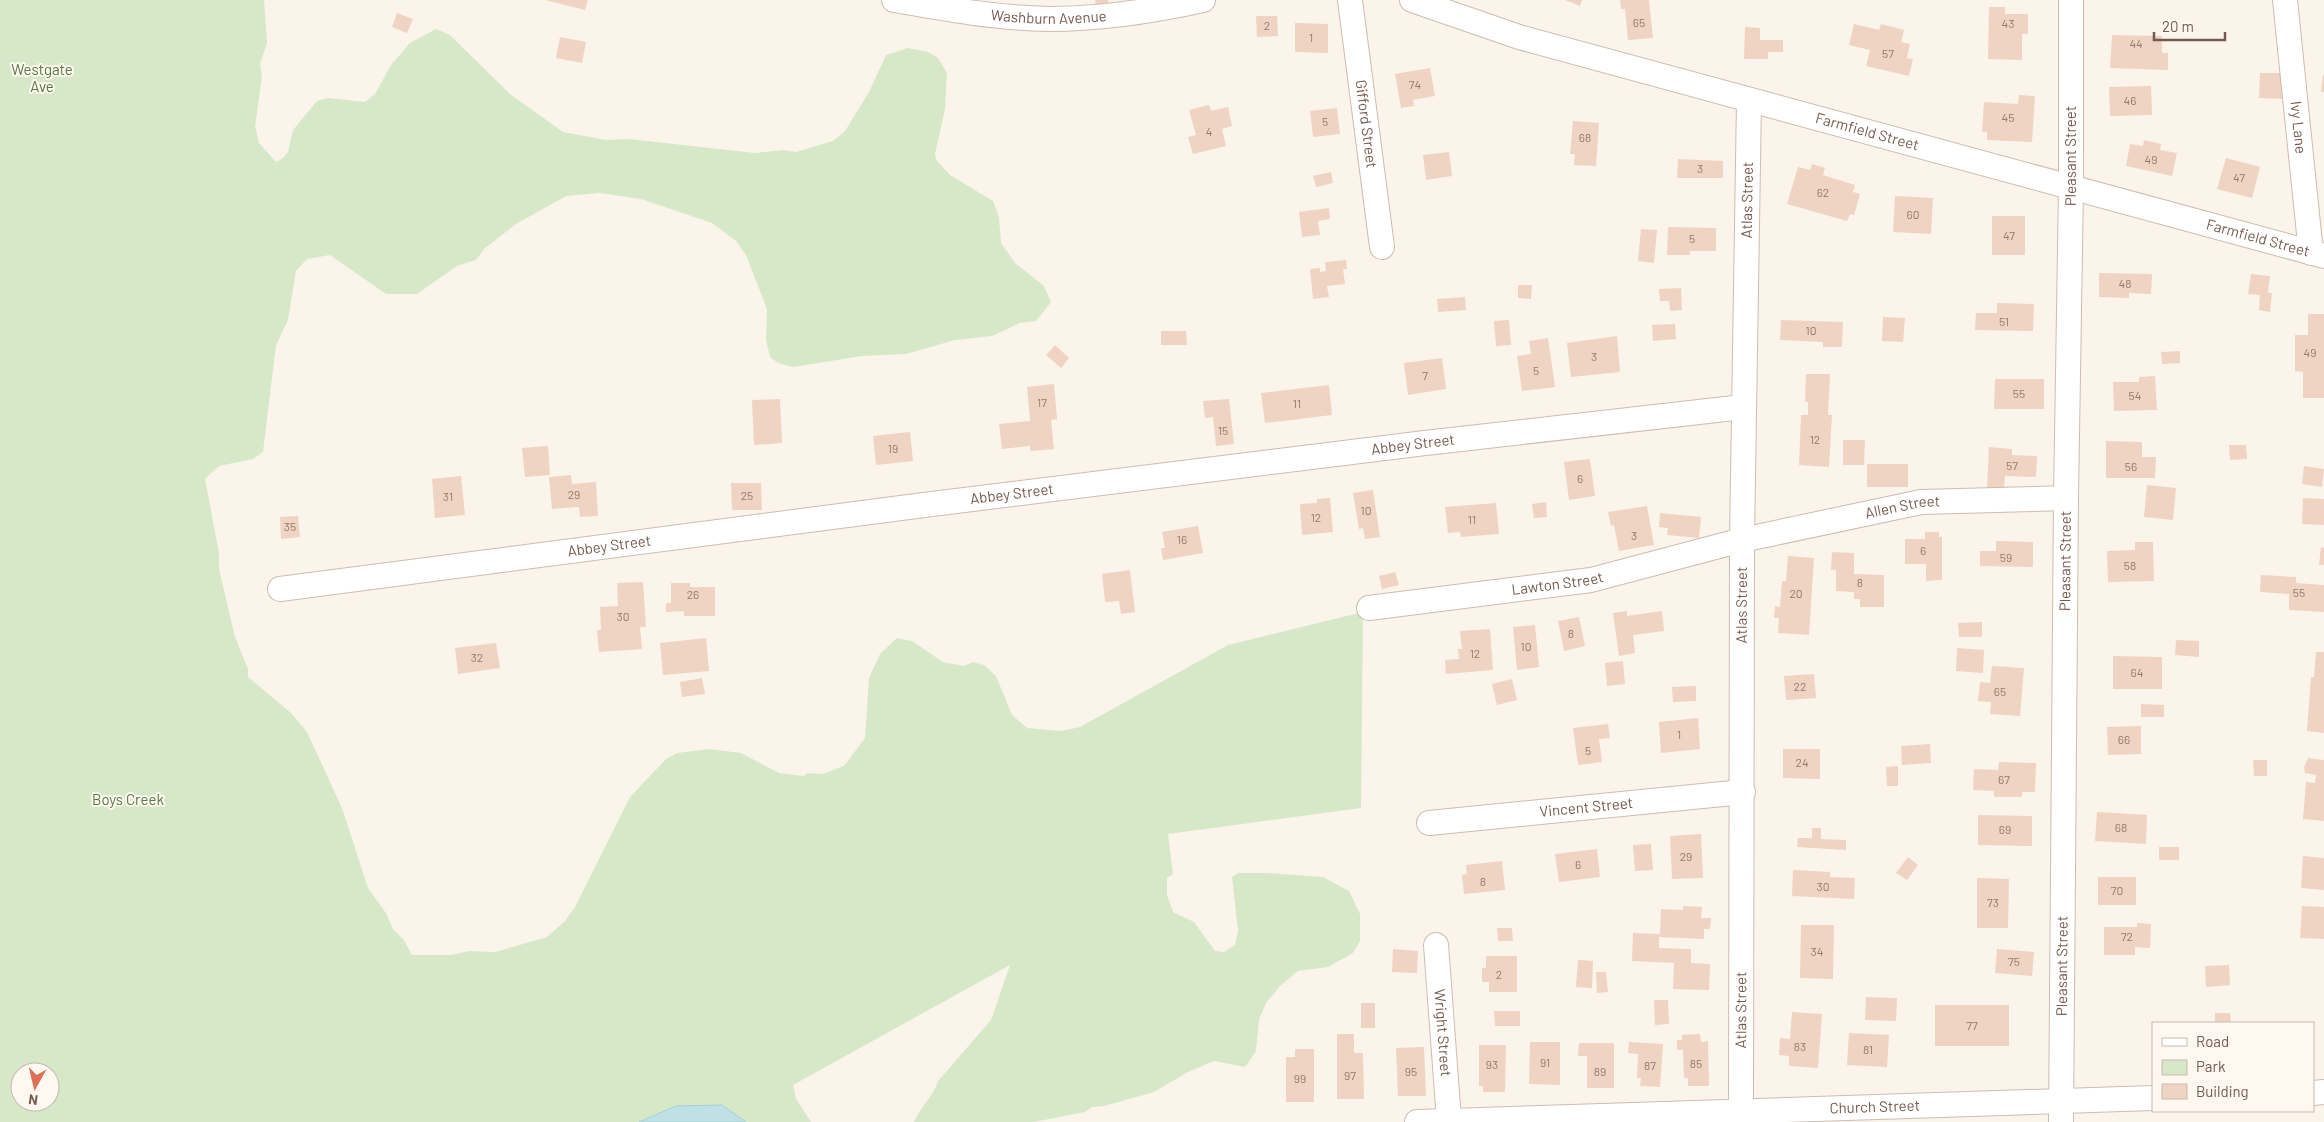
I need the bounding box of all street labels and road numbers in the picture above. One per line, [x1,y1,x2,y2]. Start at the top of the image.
street label: Washburn Avenue [990,5,1107,27]
street label: Gifford Street [1352,79,1382,169]
street label: Ivy Lane [2287,100,2311,155]
street label: Pleasant Street [2061,106,2079,206]
street label: Farmfield Street [1814,108,1921,153]
street label: Atlas Street [1737,162,1756,239]
street label: Farmfield Street [2204,214,2312,260]
street label: Abbey Street [1370,430,1455,458]
street label: Abbey Street [969,479,1055,507]
street label: Allen Street [1863,491,1940,522]
street label: Pleasant Street [2055,511,2074,611]
street label: Abbey Street [566,531,652,559]
street label: Lawton Street [1510,567,1605,598]
street label: Atlas Street [1732,567,1750,643]
street label: Vincent Street [1538,793,1634,820]
street label: Pleasant Street [2052,916,2071,1016]
street label: Atlas Street [1731,972,1749,1048]
street label: Wright Street [1431,988,1456,1077]
street label: Church Street [1829,1096,1920,1117]

